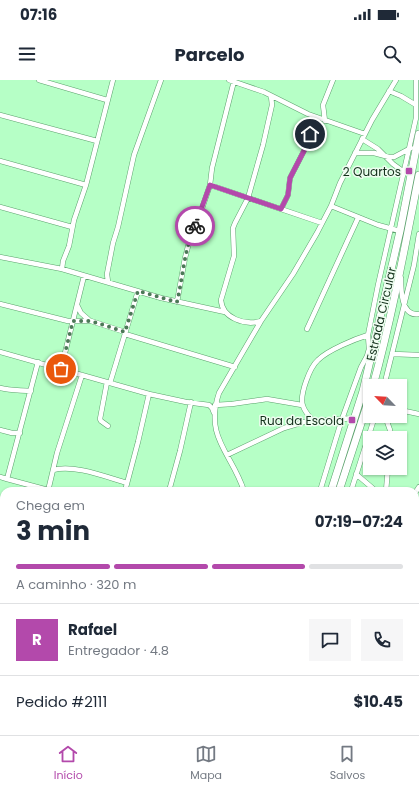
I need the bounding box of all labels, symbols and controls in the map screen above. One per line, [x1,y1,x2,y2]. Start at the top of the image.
text: 07:16 [20,4,57,25]
text: Parcelo [175,42,244,67]
icon: menu [16,43,38,65]
icon: search [381,43,403,65]
pin [293,117,327,151]
icon: home [299,123,321,145]
place label: 2 Quartos [343,163,401,180]
marker: 2 Quartos [404,166,414,176]
courier [175,206,215,246]
icon: bike [184,215,206,237]
street label: Estrada Circular [362,265,400,363]
pin [44,352,78,386]
icon: bag [50,358,72,380]
north arrow [363,379,407,423]
map controls [363,379,407,475]
place label: Rua da Escola [260,412,344,429]
marker: Rua da Escola [347,415,357,425]
button: layers [363,431,407,475]
text: Chega em [16,496,85,515]
text: 07:19–07:24 [315,511,403,532]
text: 3 min [16,513,90,549]
text: A caminho · 320 m [16,575,136,594]
text: Rafael [68,619,117,640]
button: chat [309,619,351,661]
button: phone [361,619,403,661]
text: R [32,629,42,650]
text: Entregador · 4.8 [68,641,169,660]
text: Pedido #2111 [16,691,107,712]
text: $10.45 [354,691,403,712]
tab: Início [54,743,83,784]
tab: Mapa [190,743,222,784]
tab: Salvos [330,743,365,784]

